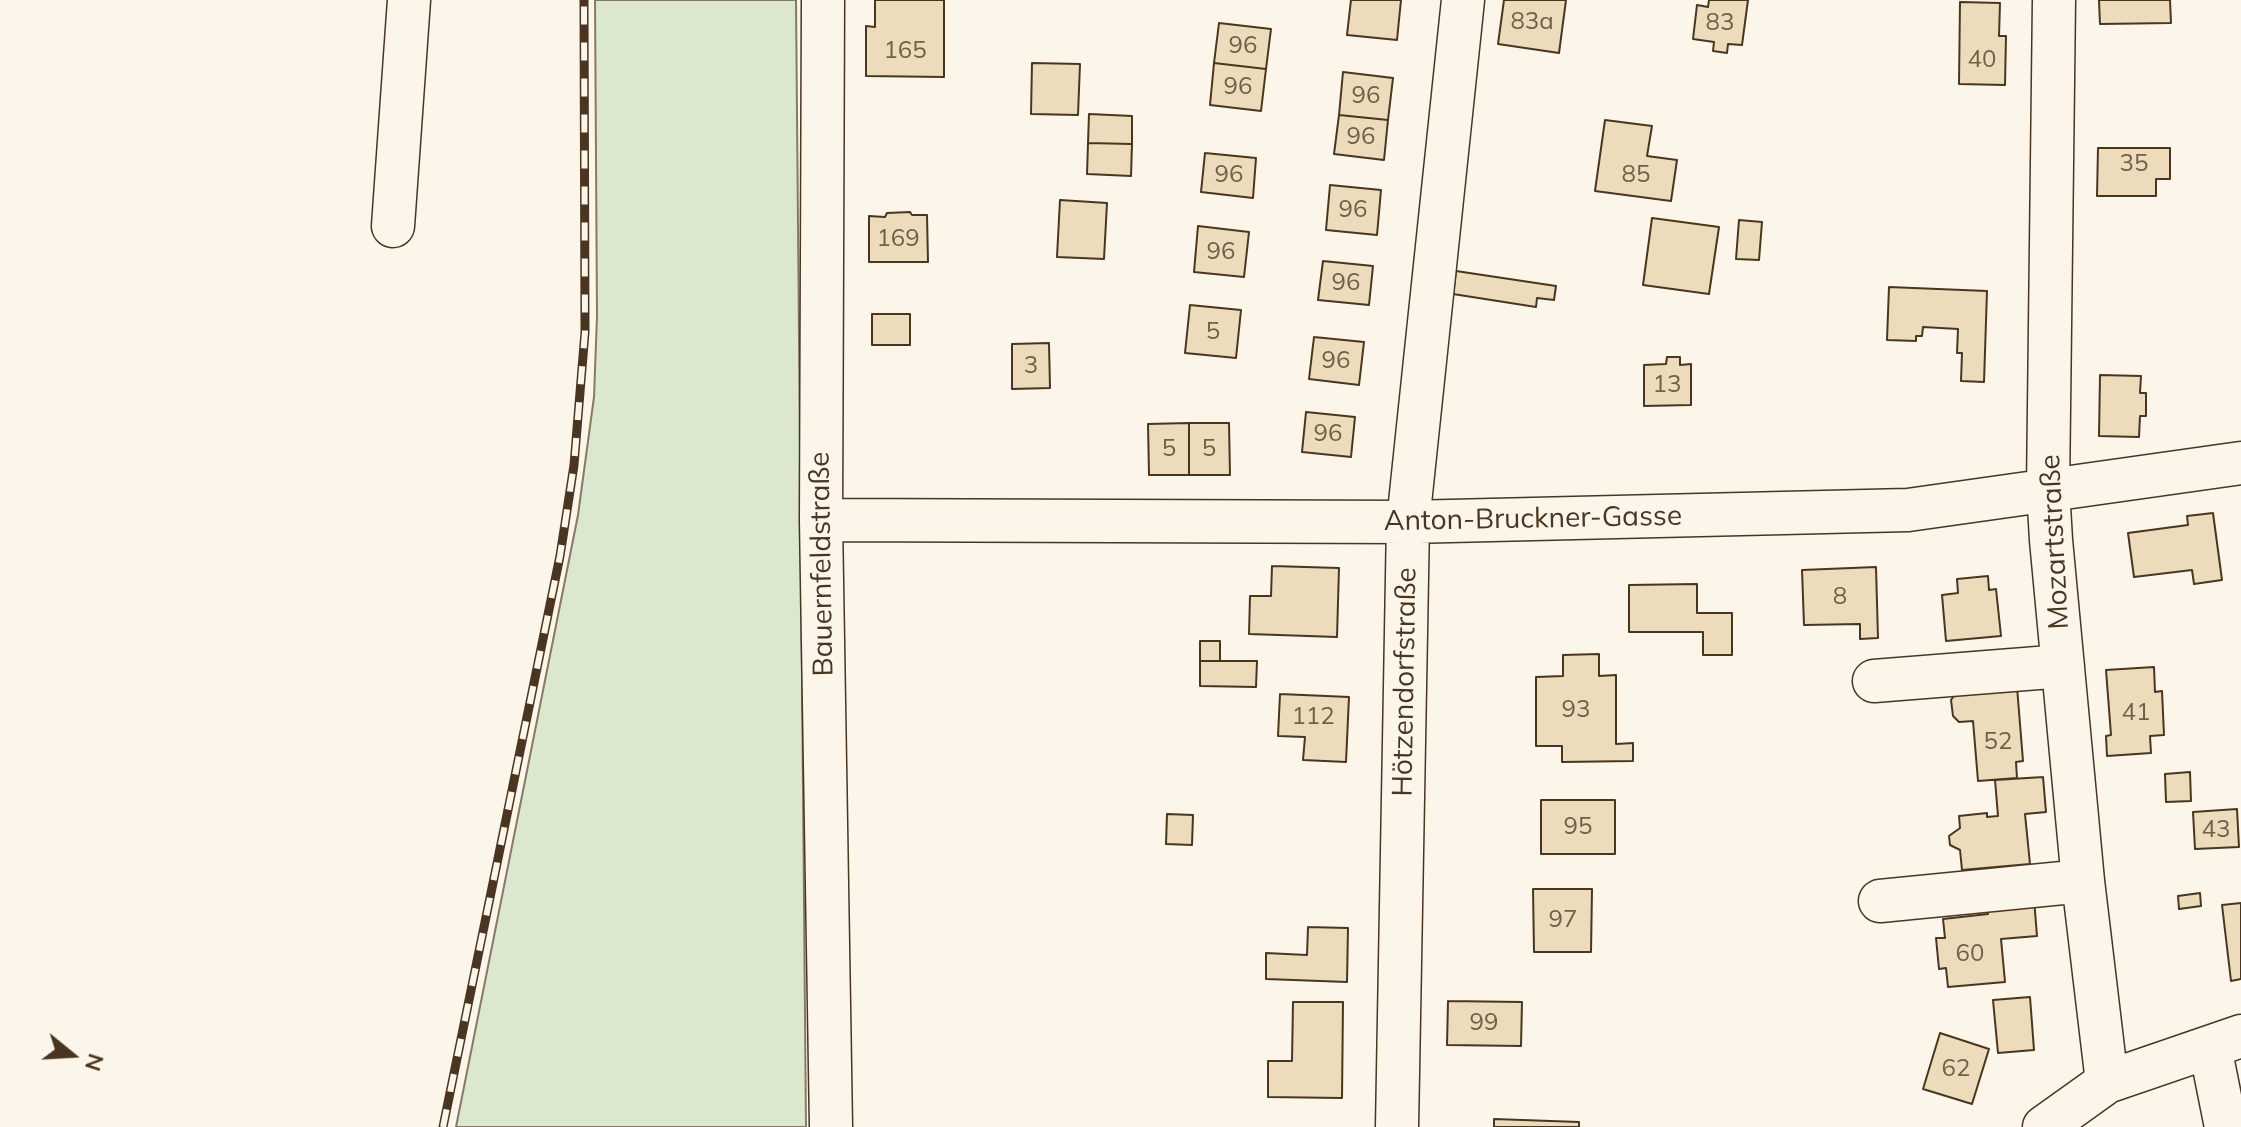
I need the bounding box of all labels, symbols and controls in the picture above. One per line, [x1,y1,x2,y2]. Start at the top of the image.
house number: 83a [1510,8,1554,36]
house number: 83 [1706,9,1734,37]
house number: 96 [1229,32,1257,60]
house number: 165 [883,37,927,65]
house number: 40 [1968,46,1996,74]
house number: 96 [1224,73,1252,101]
house number: 96 [1352,82,1380,110]
house number: 96 [1347,123,1375,151]
house number: 35 [2120,150,2148,178]
house number: 96 [1215,161,1243,189]
house number: 85 [1622,161,1650,189]
house number: 96 [1339,196,1367,224]
house number: 169 [876,225,920,253]
house number: 96 [1207,238,1235,266]
house number: 96 [1332,269,1360,297]
house number: 5 [1206,318,1220,346]
house number: 96 [1322,347,1350,375]
house number: 3 [1024,352,1038,380]
house number: 13 [1653,371,1681,399]
house number: 96 [1314,420,1342,448]
house number: 5 [1162,435,1176,463]
house number: 5 [1202,435,1216,463]
street label: Bauernfeldstraße [803,451,841,677]
street label: Mozartstraße [2034,454,2076,630]
street label: Anton-Bruckner-Gasse [1384,500,1682,538]
street label: Hötzendorfstraße [1386,567,1424,797]
house number: 8 [1833,583,1847,611]
house number: 93 [1562,696,1590,724]
house number: 41 [2122,699,2150,727]
house number: 112 [1291,703,1335,731]
house number: 52 [1984,728,2012,756]
house number: 95 [1564,813,1592,841]
house number: 43 [2202,816,2230,844]
house number: 97 [1549,906,1577,934]
house number: 60 [1956,940,1984,968]
house number: 99 [1470,1009,1498,1037]
north arrow [32,1015,112,1095]
text: N [79,1050,111,1075]
house number: 62 [1942,1055,1970,1083]

